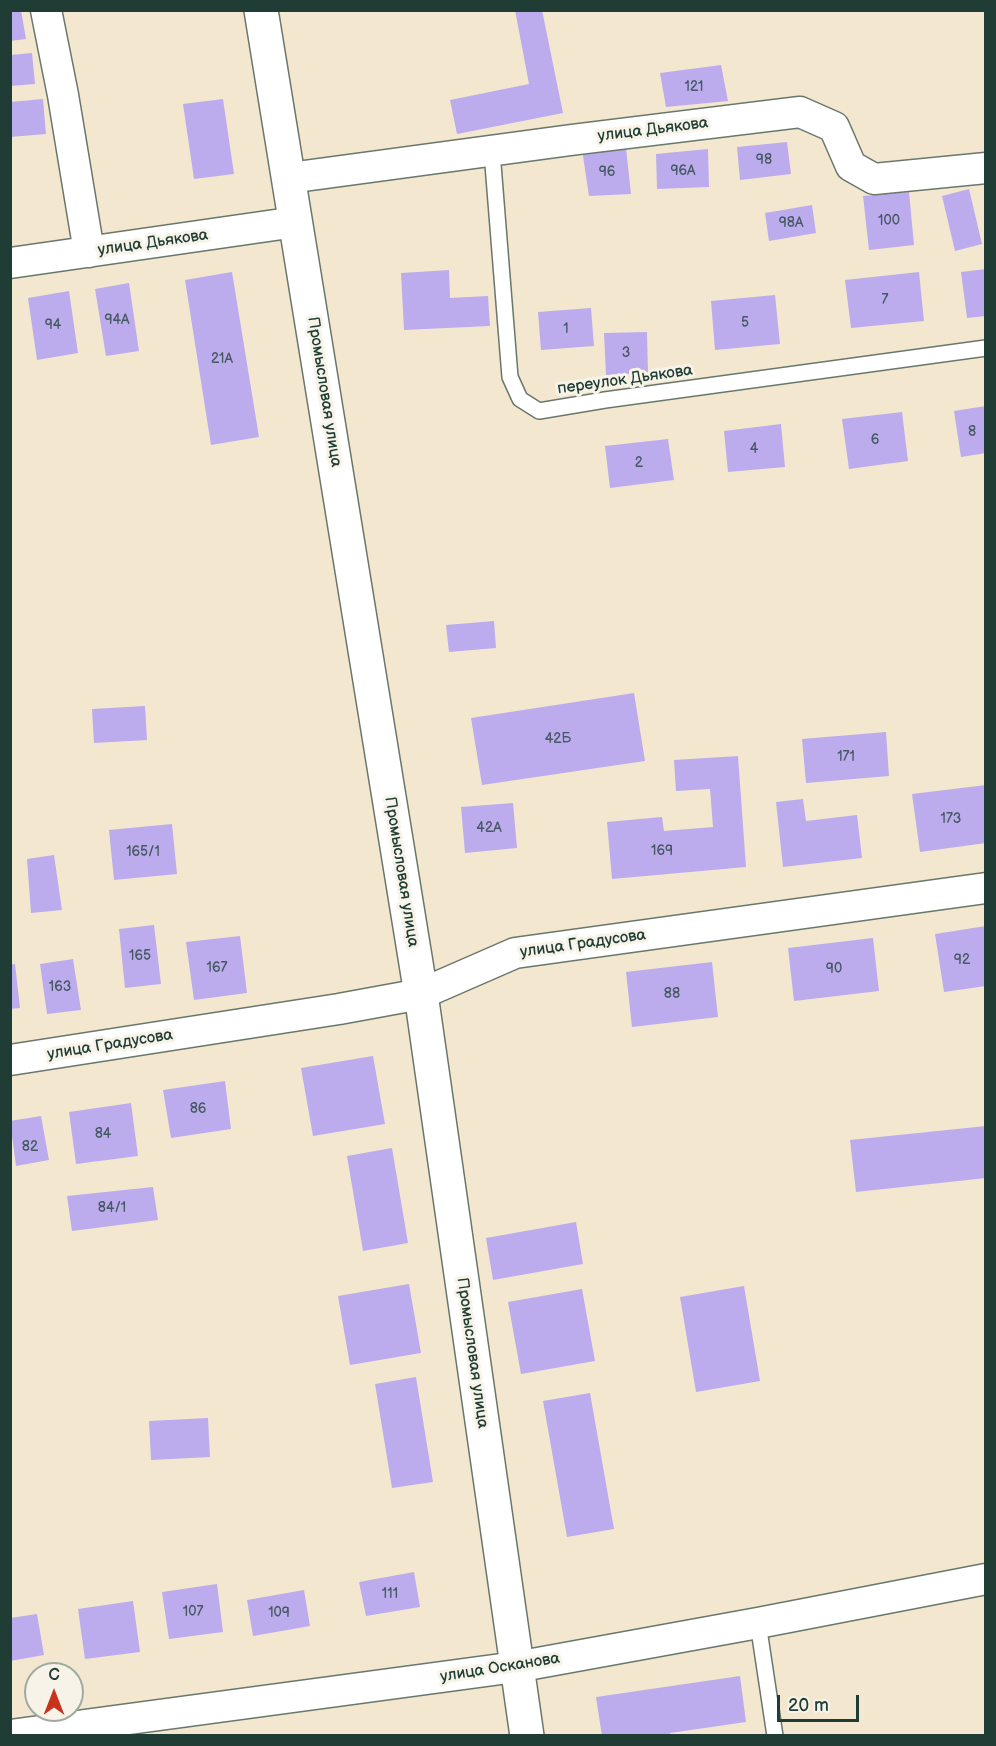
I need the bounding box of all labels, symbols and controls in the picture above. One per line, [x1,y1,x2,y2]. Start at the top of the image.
house number: 121 [685,79,703,95]
street label: улица Дьякова [597,114,709,146]
house number: 98 [756,152,772,168]
house number: 96А [670,163,696,179]
house number: 96 [599,164,615,180]
house number: 100 [878,213,900,229]
house number: 98А [779,215,803,231]
street label: улица Дьякова [97,226,209,260]
house number: 7 [882,292,888,308]
house number: 94А [104,312,130,328]
street label: Промысловая улица [303,315,345,469]
house number: 5 [741,315,749,331]
house number: 94 [45,317,61,333]
house number: 1 [563,321,569,337]
house number: 3 [622,345,630,361]
house number: 21А [211,351,233,367]
street label: переулок Дьякова [556,361,694,399]
house number: 8 [968,424,976,440]
house number: 6 [871,432,879,448]
house number: 4 [750,441,758,457]
house number: 2 [635,455,643,471]
house number: 42Б [545,731,571,747]
house number: 171 [837,749,855,765]
street label: Промысловая улица [380,795,422,949]
house number: 173 [941,811,961,827]
house number: 42А [476,820,502,836]
house number: 169 [651,843,673,859]
house number: 165/1 [126,844,160,860]
street label: улица Градусова [519,926,647,962]
house number: 165 [129,948,151,964]
house number: 92 [954,952,970,968]
house number: 167 [207,960,227,976]
house number: 90 [826,961,842,977]
house number: 163 [49,979,71,995]
house number: 88 [664,986,680,1002]
street label: улица Градусова [46,1026,174,1064]
house number: 86 [190,1101,206,1117]
house number: 84 [95,1126,111,1142]
house number: 82 [22,1139,38,1155]
house number: 84/1 [98,1200,126,1216]
street label: Промысловая улица [452,1276,492,1430]
house number: 111 [382,1586,398,1602]
house number: 107 [183,1604,203,1620]
house number: 109 [268,1605,290,1621]
street label: улица Осканова [439,1649,561,1687]
north arrow [24,1662,84,1722]
text: С [48,1666,60,1685]
scale bar [780,1683,862,1721]
text: 20 m [788,1695,829,1716]

